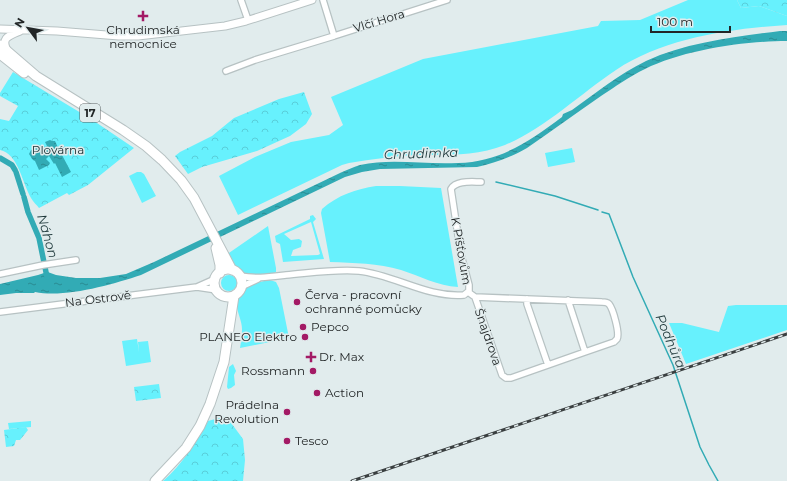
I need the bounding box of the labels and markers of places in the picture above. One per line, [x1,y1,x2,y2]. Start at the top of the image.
marker: Chrudimská nemocnice [137,10,149,22]
place label: Chrudimská nemocnice [106,22,180,51]
place label: Červa - pracovní ochranné pomůcky [305,287,422,316]
marker: Červa - pracovní ochranné pomůcky [292,297,302,307]
place label: Pepco [311,319,349,334]
marker: Pepco [298,322,308,332]
place label: PLANEO Elektro [199,329,297,344]
marker: PLANEO Elektro [300,332,310,342]
place label: Dr. Max [319,349,365,364]
marker: Dr. Max [306,352,316,362]
place label: Rossmann [241,363,305,378]
marker: Rossmann [308,366,318,376]
place label: Action [325,385,364,400]
marker: Action [312,388,322,398]
place label: Prádelna Revolution [214,397,279,426]
marker: Prádelna Revolution [282,407,292,417]
place label: Tesco [295,433,329,448]
marker: Tesco [282,436,292,446]

